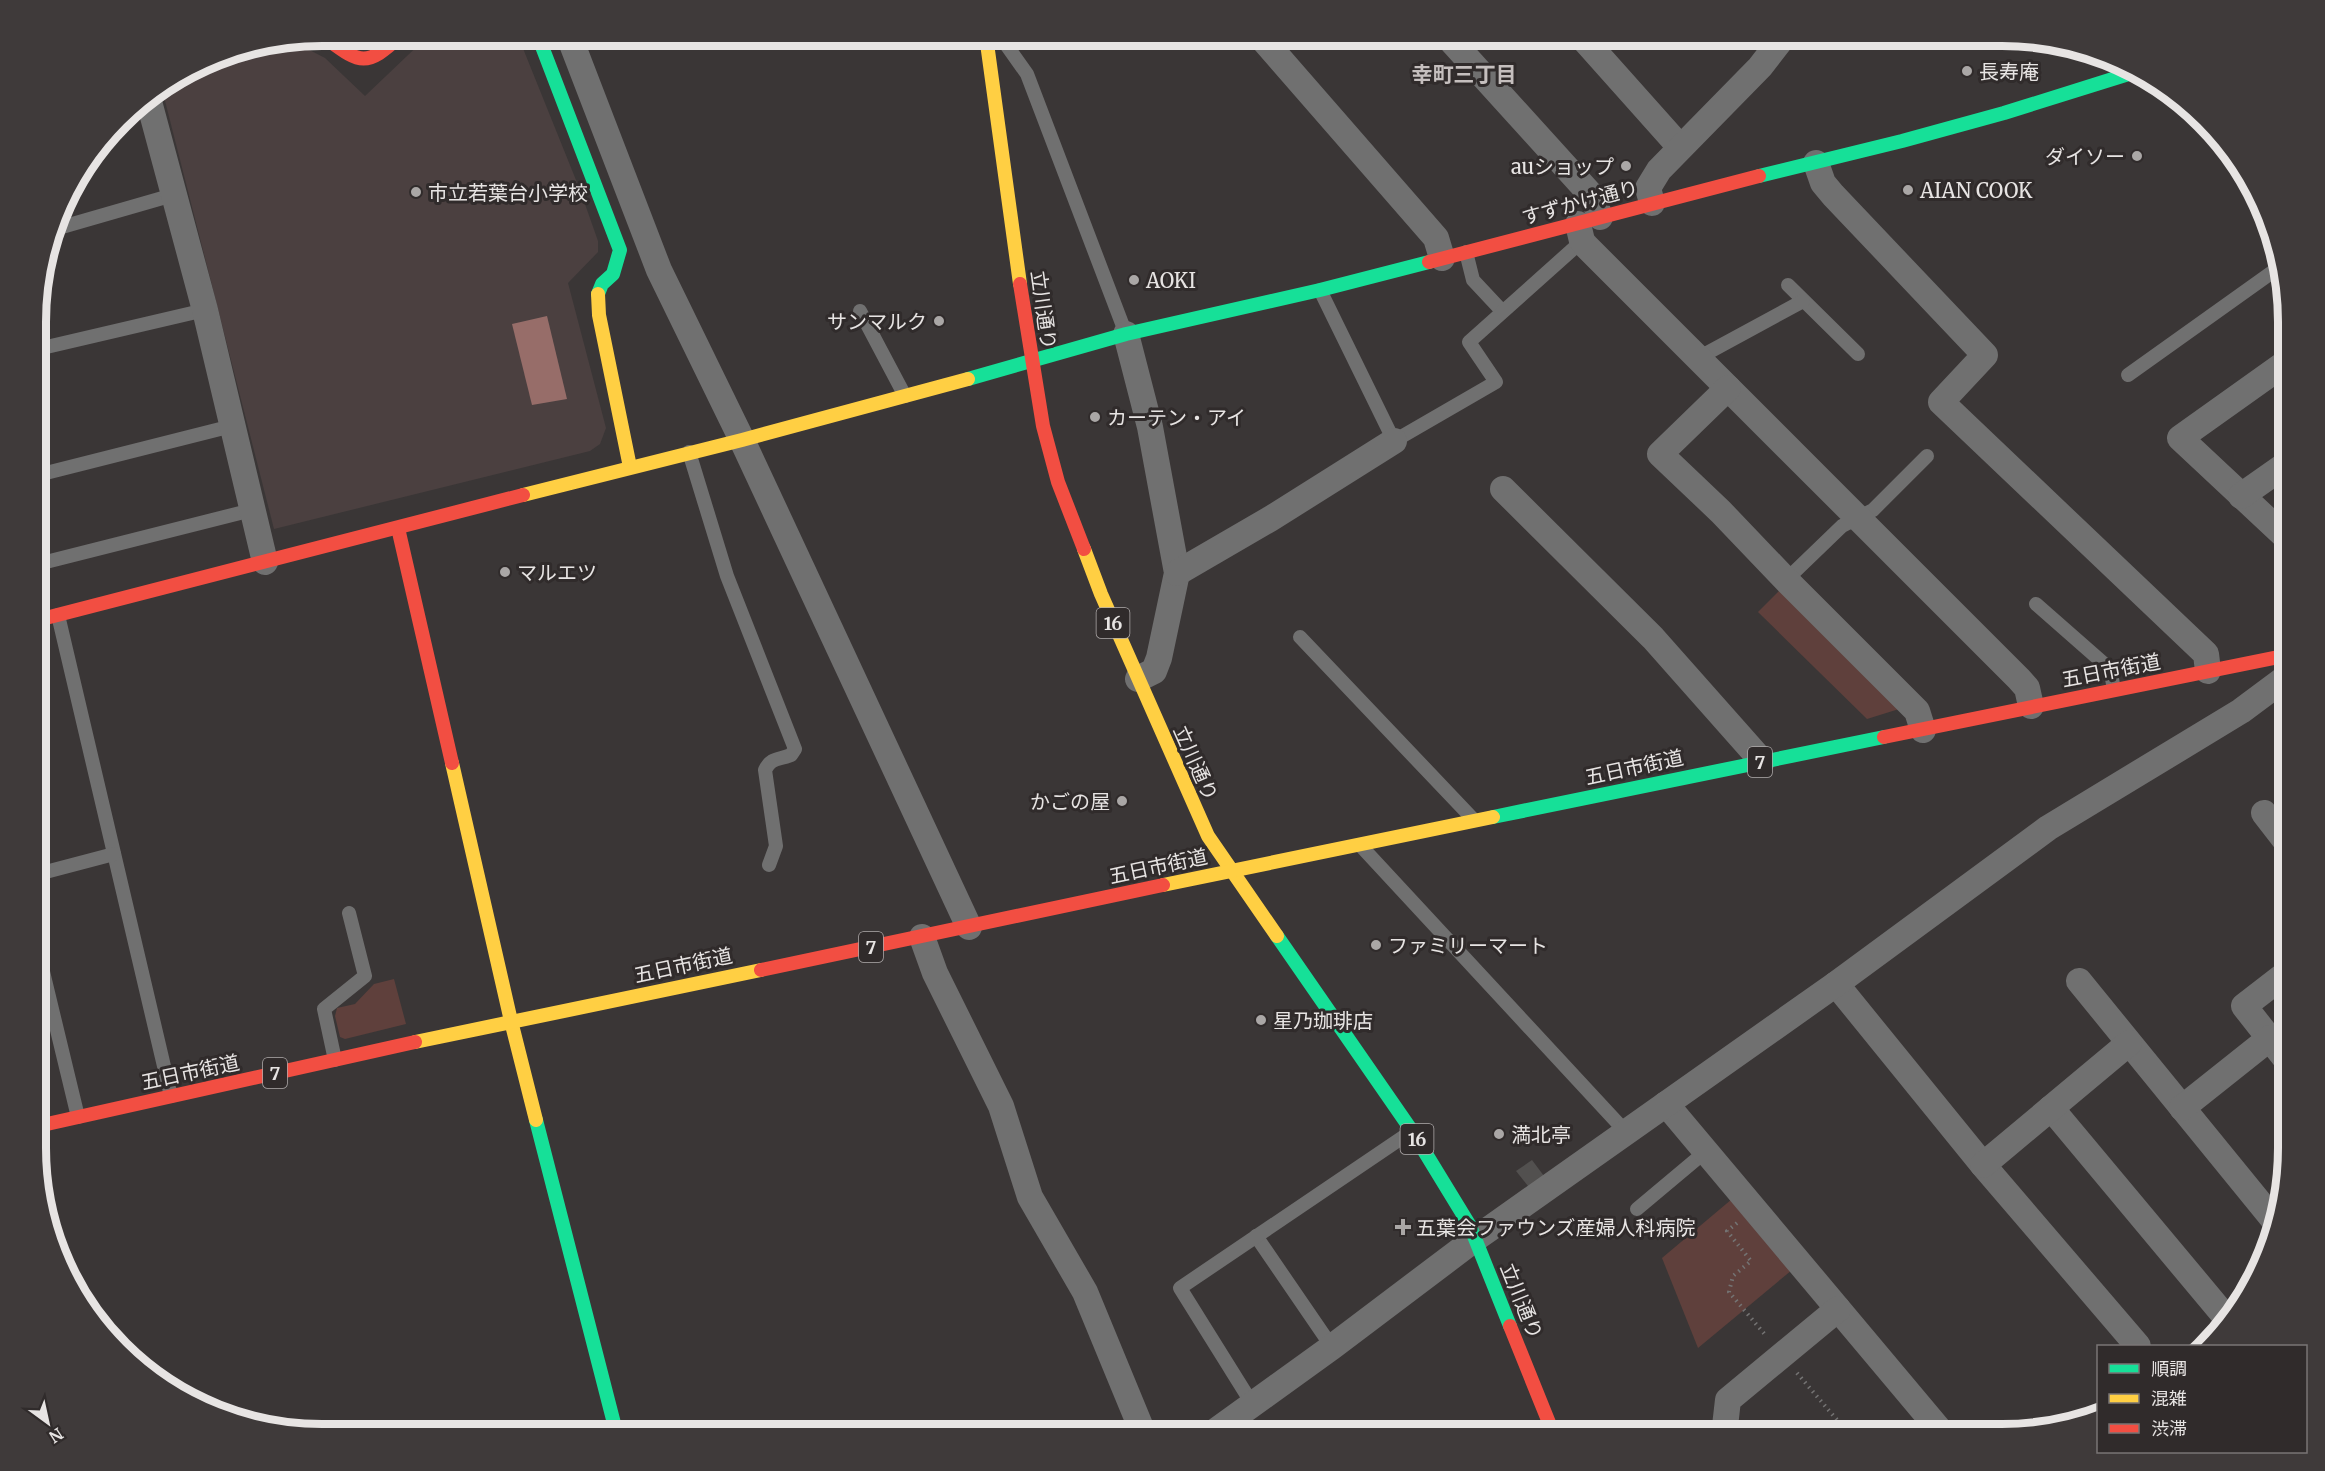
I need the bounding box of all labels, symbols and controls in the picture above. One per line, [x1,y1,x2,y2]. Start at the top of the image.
place label: 長寿庵 [1979,59,2039,84]
district label: 幸町三丁目 [1412,61,1517,88]
marker: 長寿庵 [1960,64,1974,78]
place label: ダイソー [2045,144,2125,169]
marker: ダイソー [2130,149,2144,163]
place label: auショップ [1511,154,1614,179]
marker: auショップ [1619,159,1633,173]
street label: すずかけ通り [1519,174,1641,230]
place label: AIAN COOK [1919,178,2033,203]
place label: 市立若葉台小学校 [428,180,588,205]
marker: AIAN COOK [1901,183,1915,197]
marker: 市立若葉台小学校 [409,185,423,199]
place label: AOKI [1145,268,1196,293]
street label: 立川通り [1026,269,1062,351]
marker: AOKI [1127,273,1141,287]
place label: サンマルク [827,309,927,334]
marker: サンマルク [932,314,946,328]
place label: カーテン・アイ [1107,405,1246,430]
marker: カーテン・アイ [1088,410,1102,424]
place label: マルエツ [517,560,597,585]
marker: マルエツ [498,565,512,579]
road number: 16 [1096,608,1130,638]
street label: 五日市街道 [2060,648,2162,692]
street label: 立川通り [1168,721,1224,805]
street label: 五日市街道 [1582,744,1686,790]
road number: 7 [1748,747,1772,777]
place label: かごの屋 [1030,789,1110,814]
marker: かごの屋 [1115,794,1129,808]
street label: 五日市街道 [1106,843,1210,889]
road number: 7 [859,932,883,962]
place label: ファミリーマート [1388,933,1548,958]
marker: ファミリーマート [1369,938,1383,952]
street label: 五日市街道 [631,942,735,988]
place label: 星乃珈琲店 [1273,1008,1373,1033]
marker: 星乃珈琲店 [1254,1013,1268,1027]
street label: 五日市街道 [138,1049,242,1095]
road number: 7 [263,1058,287,1088]
place label: 満北亭 [1511,1122,1571,1147]
road number: 16 [1400,1124,1434,1154]
marker: 満北亭 [1492,1127,1506,1141]
place label: 五葉会ファウンズ産婦人科病院 [1416,1215,1696,1240]
marker: 五葉会ファウンズ産婦人科病院 [1394,1218,1412,1236]
street label: 立川通り [1495,1259,1549,1343]
legend [2097,1345,2307,1453]
text: 順調 [2151,1357,2187,1380]
text: 混雑 [2151,1387,2187,1410]
north arrow [18,1393,78,1453]
text: 渋滞 [2151,1417,2187,1440]
text: N [45,1424,67,1448]

